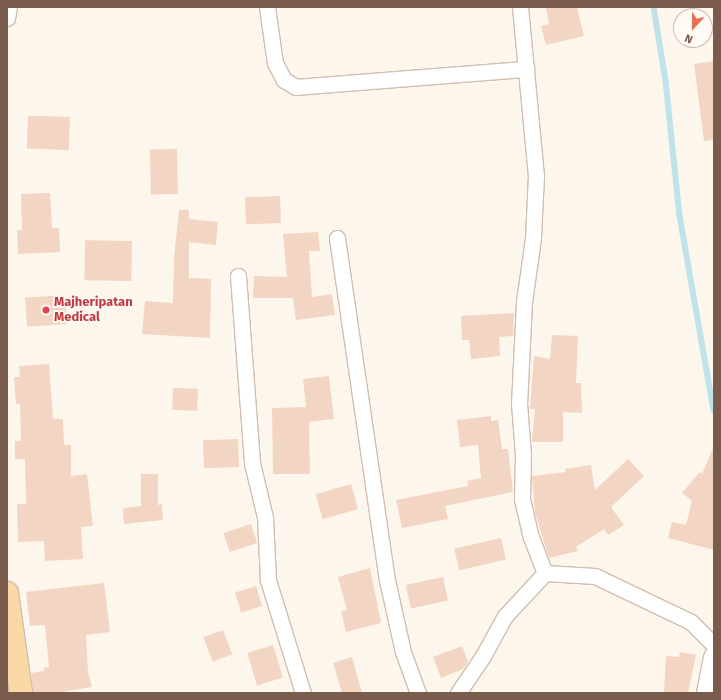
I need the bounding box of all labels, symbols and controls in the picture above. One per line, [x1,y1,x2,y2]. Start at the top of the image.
north arrow [673,8,713,48]
text: N [683,31,695,46]
place label: Majheripatan Medical [54,295,133,326]
marker: Majheripatan Medical [41,305,51,315]

